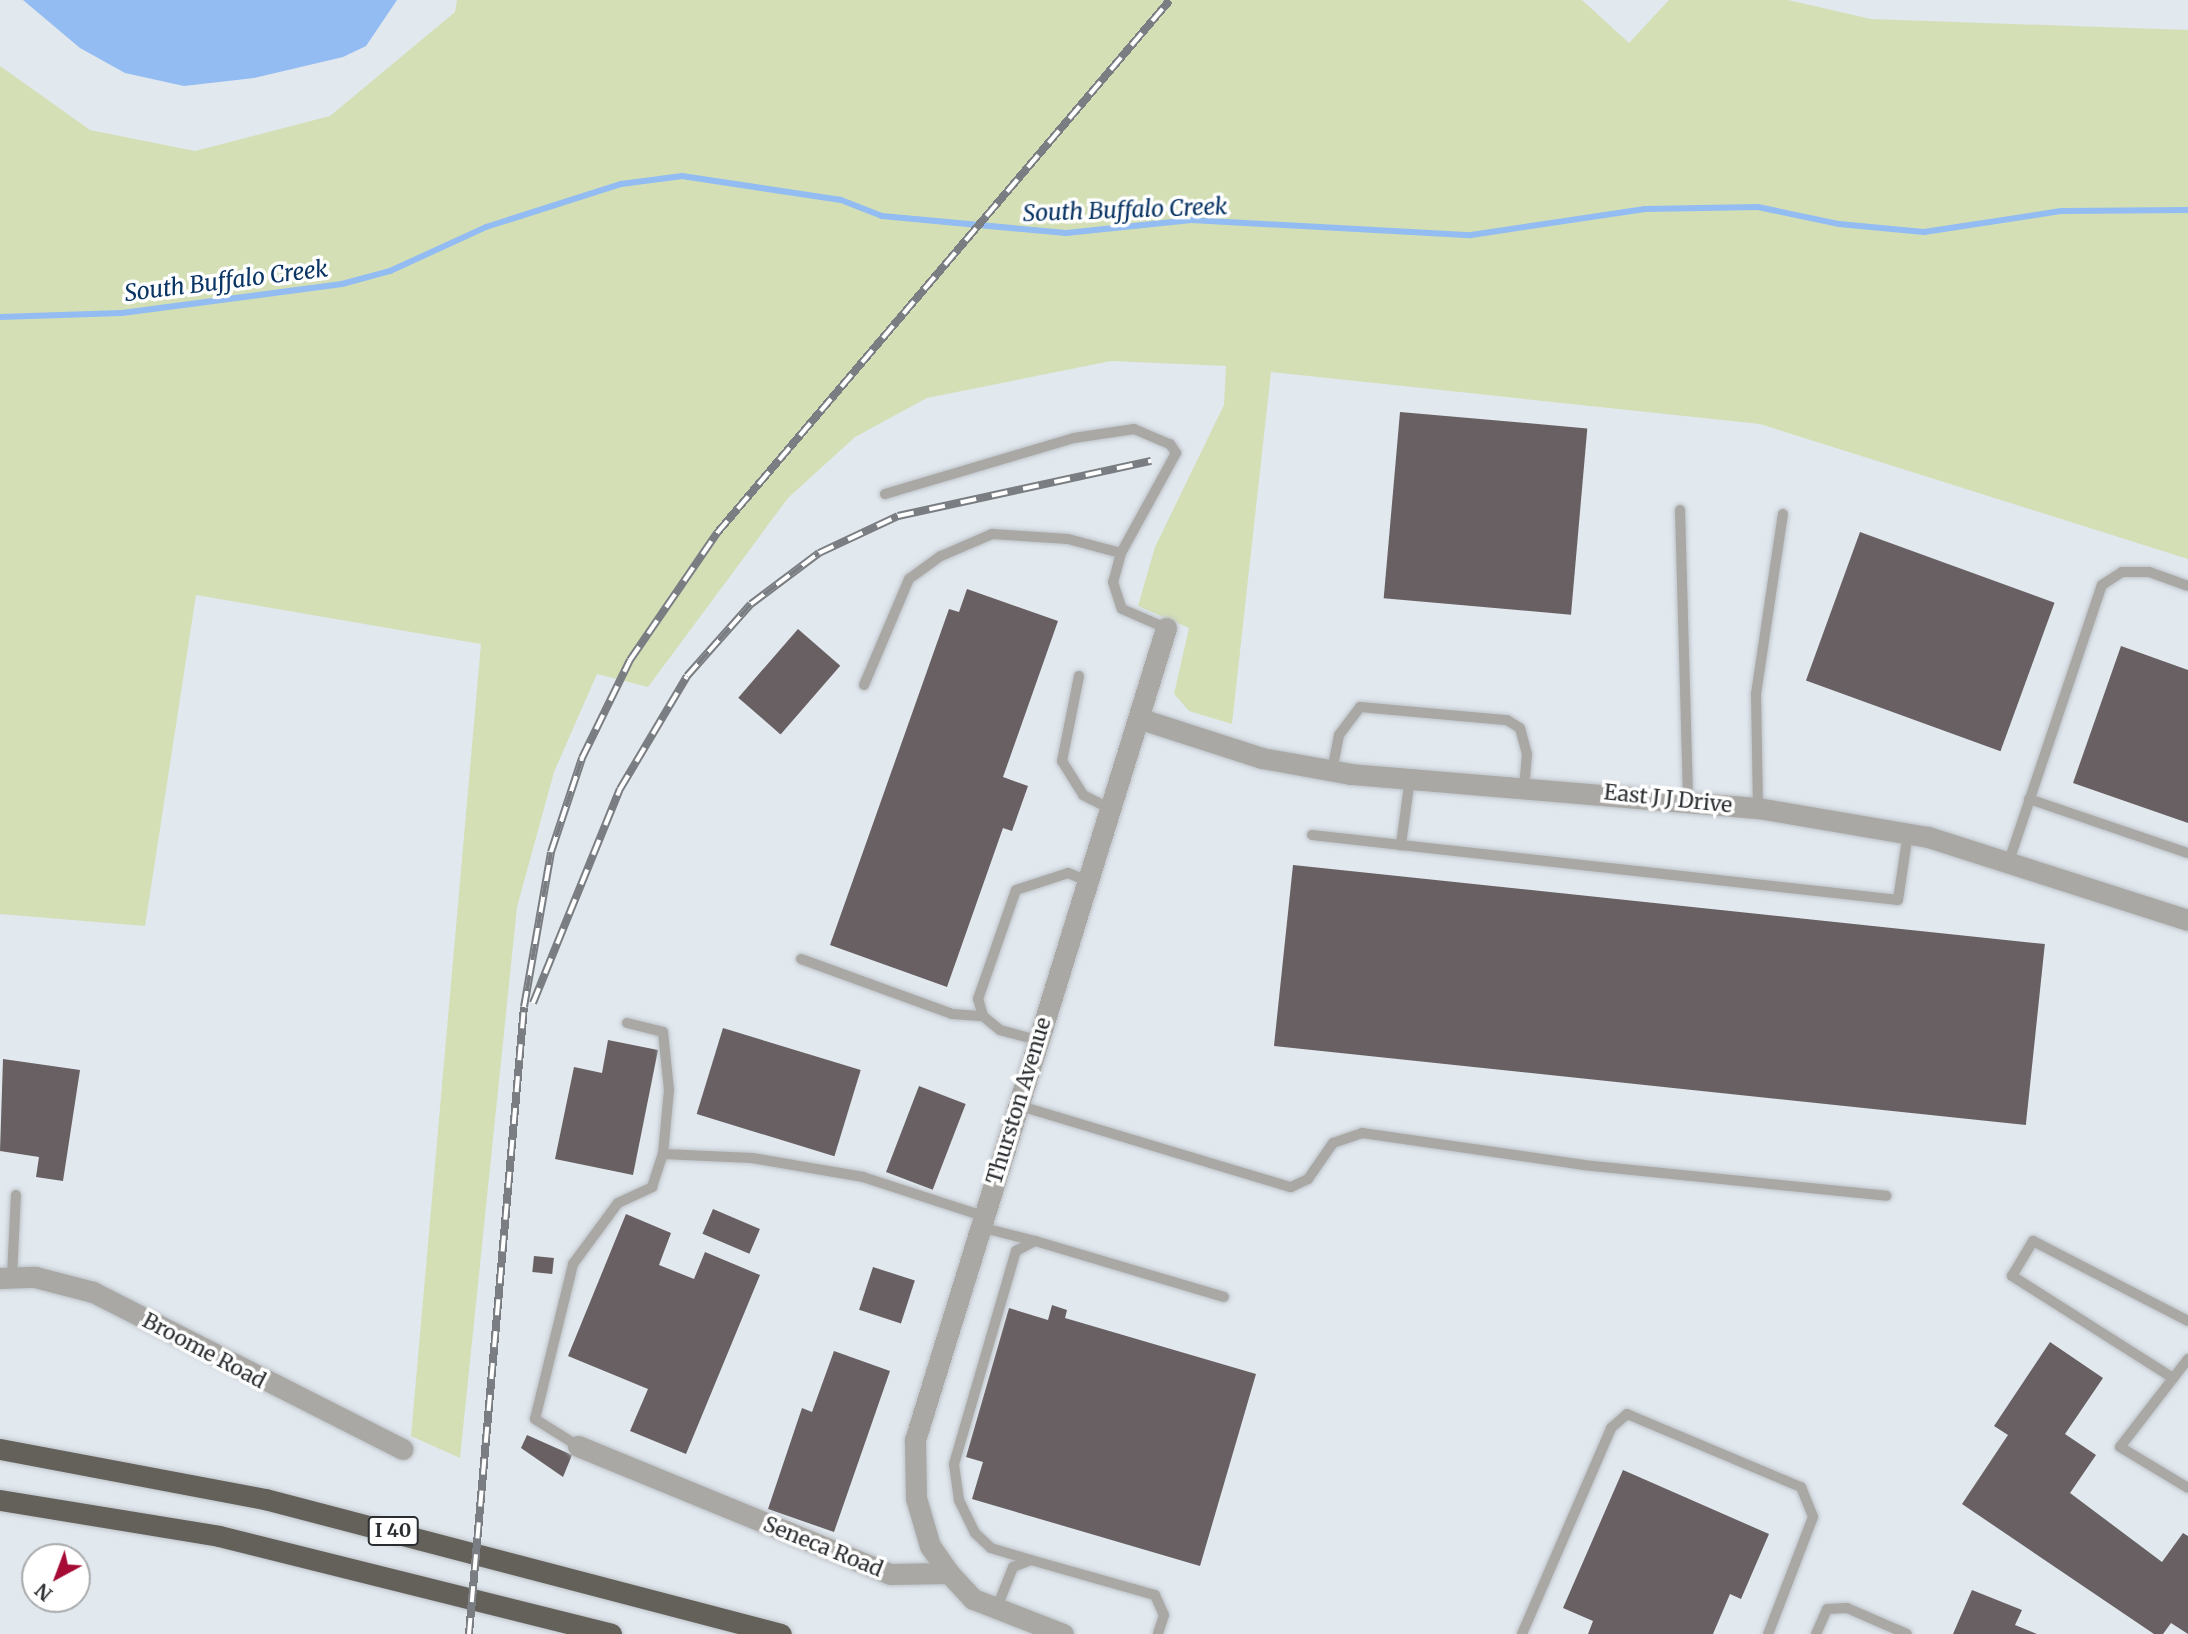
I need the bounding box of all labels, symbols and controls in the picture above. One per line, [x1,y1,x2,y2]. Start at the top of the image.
water label: South Buffalo Creek [1022,193,1228,227]
water label: South Buffalo Creek [123,255,329,307]
street label: East J J Drive [1603,780,1733,818]
street label: Thurston Avenue [982,1015,1056,1187]
street label: Broome Road [138,1308,270,1394]
street label: Seneca Road [760,1512,886,1582]
road number: I 40 [367,1516,419,1546]
north arrow [21,1543,91,1613]
text: N [30,1578,57,1606]

